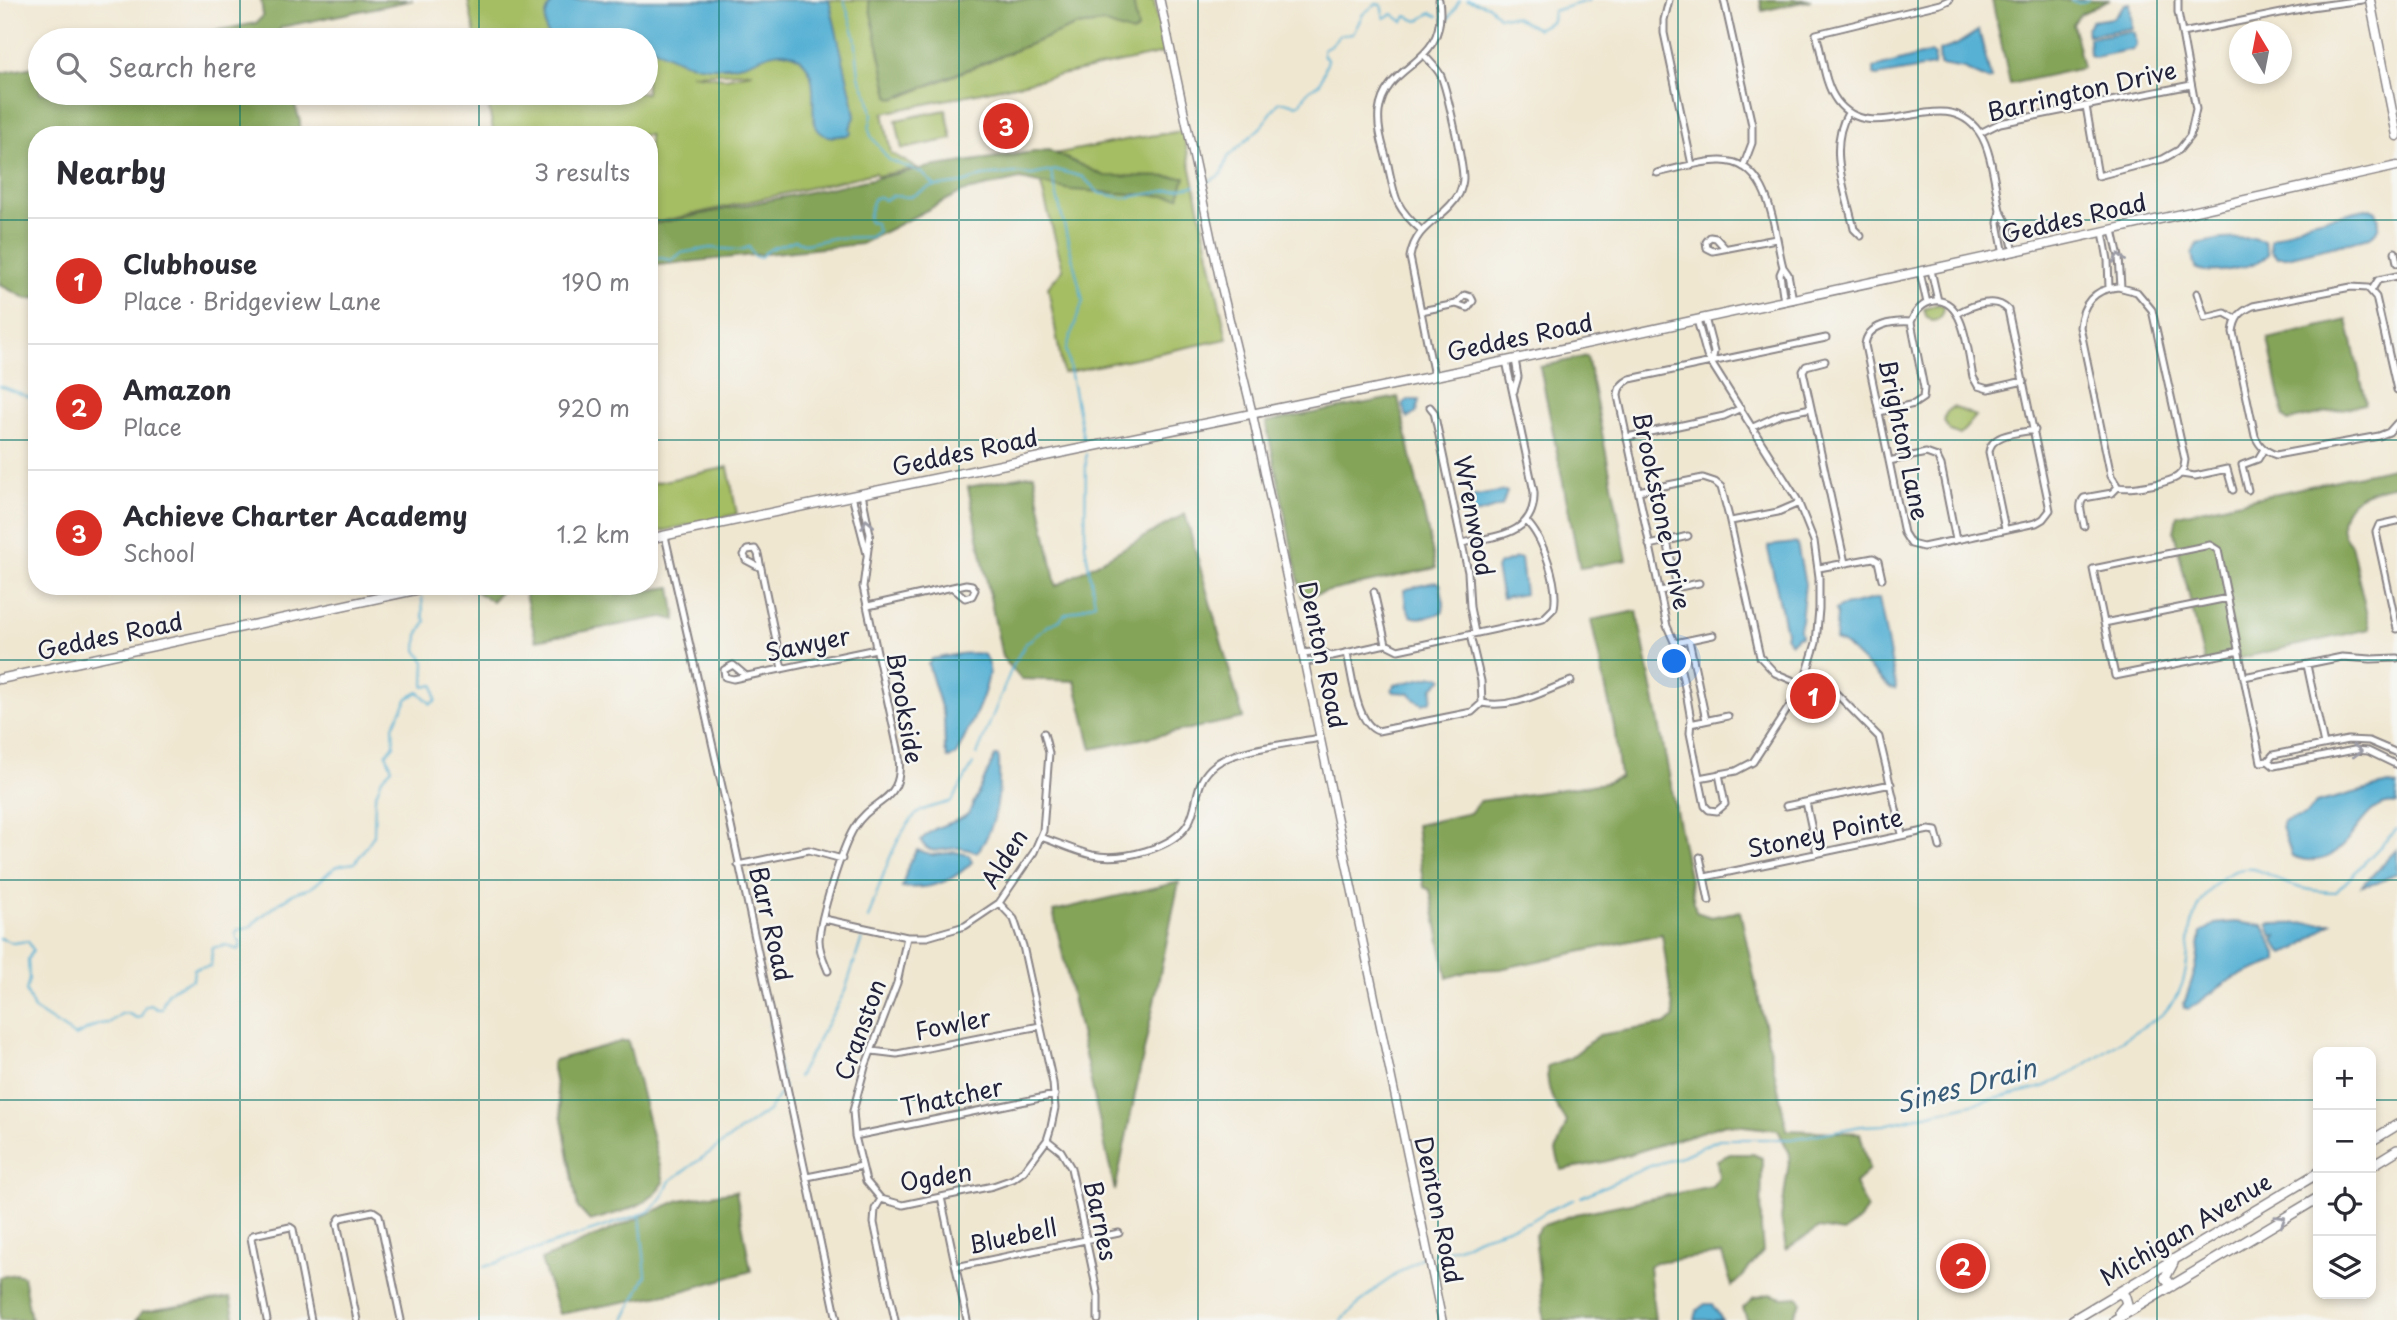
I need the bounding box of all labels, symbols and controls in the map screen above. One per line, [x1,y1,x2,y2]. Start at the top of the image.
north arrow [2229,21,2292,84]
search box [28,28,658,105]
text: Search here [108,47,257,86]
icon: search [52,48,90,86]
street label: Barrington Drive [1983,51,2180,129]
pin: 3 [983,100,1029,152]
text: Nearby [56,149,166,194]
text: 3 results [534,154,630,189]
street label: Geddes Road [1997,183,2150,251]
text: Clubhouse [123,244,257,283]
one-way arrow [2111,252,2126,264]
text: 1 [74,264,85,299]
text: 190 m [562,264,630,299]
text: Place · Bridgeview Lane [123,283,381,318]
street label: Geddes Road [1443,303,1596,369]
street label: Brighton Lane [1870,356,1940,524]
text: Amazon [123,370,232,409]
text: 2 [71,390,87,425]
text: 920 m [557,390,630,425]
street label: Brookstone Drive [1624,408,1702,613]
text: Place [123,409,182,444]
street label: Geddes Road [888,418,1041,484]
street label: Wrenwood [1446,452,1504,579]
text: Achieve Charter Academy [123,496,467,535]
text: 3 [71,516,87,551]
text: 1.2 km [557,516,630,551]
one-way arrow [861,518,876,530]
text: School [123,535,195,570]
street label: Denton Road [1291,578,1357,732]
street label: Geddes Road [33,602,186,668]
street label: Sawyer [762,616,854,670]
your location [1657,644,1691,678]
street label: Brookside [878,649,934,767]
pin: 1 [1790,670,1836,722]
one-way arrow [2352,744,2363,759]
street label: Stoney Pointe [1744,798,1906,866]
street label: Alden [971,821,1036,895]
street label: Barr Road [741,862,803,985]
street label: Cranston [824,974,894,1085]
street label: Fowler [911,998,995,1048]
water label: Sines Drain [1891,1047,2041,1122]
map controls [2313,1047,2376,1299]
button: + [2313,1047,2376,1110]
street label: Thatcher [897,1067,1007,1124]
button: − [2313,1110,2376,1173]
street label: Denton Road [1407,1133,1473,1287]
street label: Ogden [897,1153,974,1199]
street label: Michigan Avenue [2092,1163,2278,1294]
button: locate [2313,1173,2376,1236]
street label: Barnes [1076,1177,1128,1264]
street label: Bluebell [965,1208,1060,1262]
one-way arrow [2273,1216,2286,1229]
button: layers [2313,1236,2376,1299]
pin: 2 [1940,1240,1986,1292]

